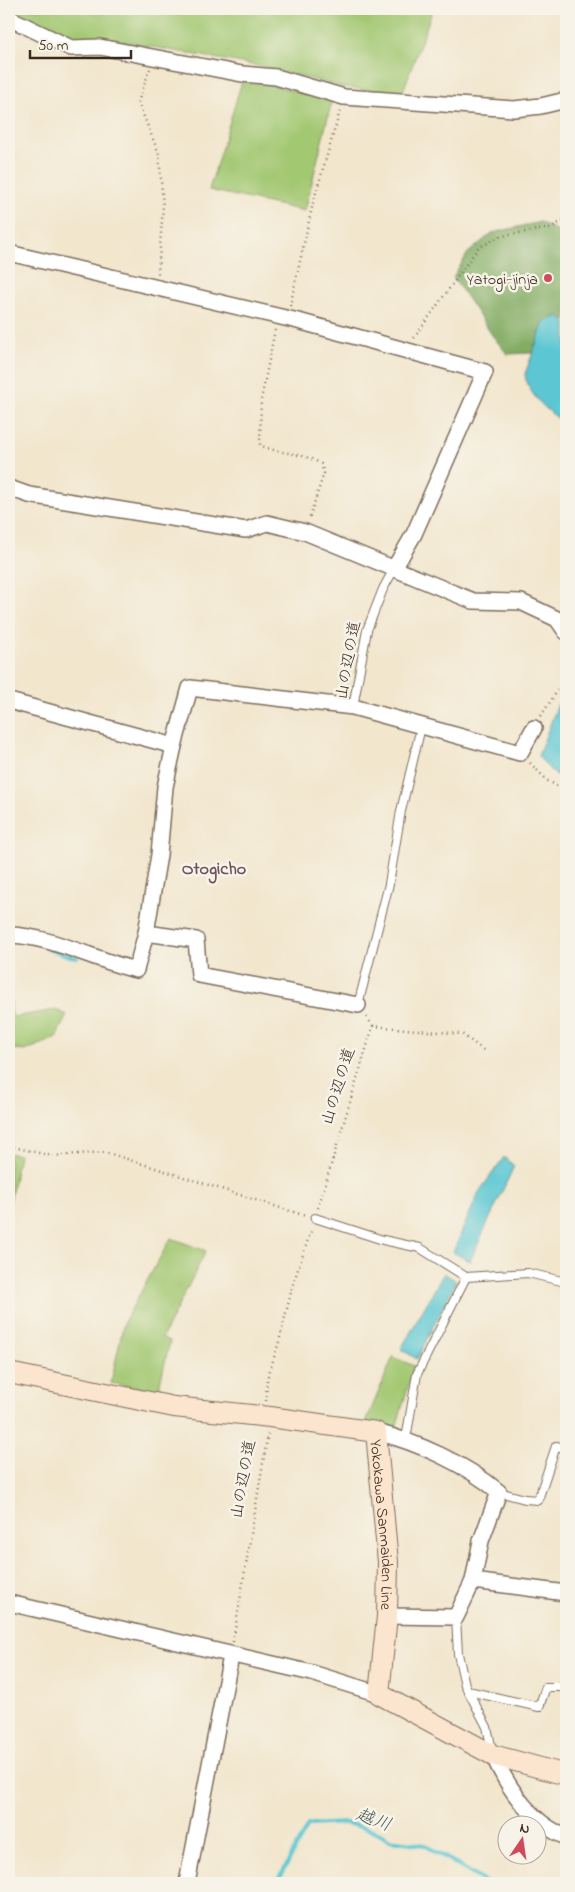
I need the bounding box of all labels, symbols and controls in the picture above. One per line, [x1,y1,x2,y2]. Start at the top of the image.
scale bar [30,28,131,60]
text: 50 m [38,35,69,57]
place label: Yatogi-jinja [466,268,538,292]
marker: Yatogi-jinja [542,272,554,284]
street label: 山の辺の道 [330,619,368,702]
district label: Otogicho [182,857,246,884]
street label: 山の辺の道 [316,1045,362,1128]
street label: 山の辺の道 [225,1438,263,1521]
street label: Yokokawa Sanmaiden Line [363,1438,398,1611]
water label: 越川 [351,1802,395,1839]
north arrow [498,1814,548,1864]
text: N [518,1818,532,1840]

